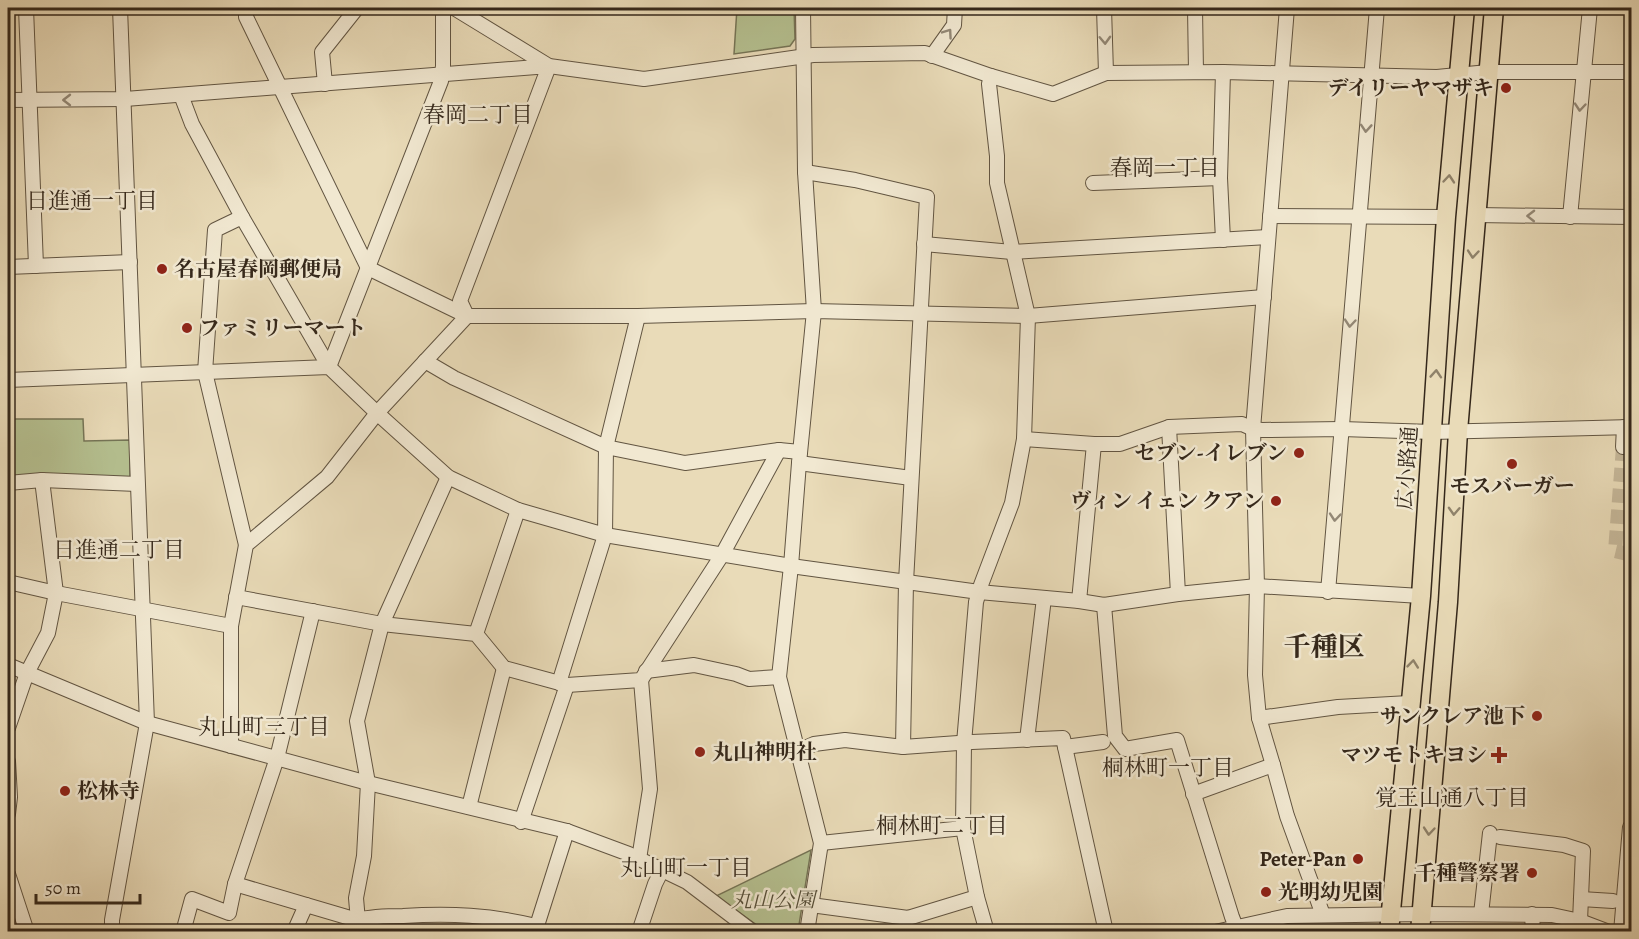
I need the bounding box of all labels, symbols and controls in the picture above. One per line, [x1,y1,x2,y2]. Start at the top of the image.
one-way arrow [941,29,952,40]
one-way arrow [1098,36,1111,45]
place label: デイリーヤマザキ [1327,74,1494,102]
marker: デイリーヤマザキ [1499,81,1513,95]
one-way arrow [62,94,71,106]
district label: 春岡二丁目 [423,100,533,130]
one-way arrow [1574,103,1587,112]
one-way arrow [1360,124,1373,133]
district label: 春岡一丁目 [1110,153,1220,183]
one-way arrow [1442,174,1455,184]
district label: 日進通一丁目 [26,186,158,216]
one-way arrow [1527,210,1536,222]
one-way arrow [1466,250,1479,259]
place label: 名古屋春岡郵便局 [174,255,342,283]
marker: 名古屋春岡郵便局 [155,262,169,276]
place label: ファミリーマート [199,314,367,342]
one-way arrow [1344,318,1357,327]
marker: ファミリーマート [180,321,194,335]
one-way arrow [1429,369,1442,378]
street label: 広小路通 [1390,425,1424,511]
place label: セブン-イレブン [1134,439,1287,467]
marker: セブン-イレブン [1292,446,1306,460]
marker: モスバーガー [1505,457,1519,471]
place label: モスバーガー [1449,472,1575,500]
place label: ヴィン イェン クアン [1070,487,1264,515]
marker: ヴィン イェン クアン [1269,494,1283,508]
one-way arrow [1447,506,1460,515]
one-way arrow [1329,513,1342,522]
district label: 日進通二丁目 [53,535,185,565]
district label: 千種区 [1284,629,1365,665]
one-way arrow [1407,660,1419,669]
place label: サンクレア池下 [1379,702,1525,730]
marker: サンクレア池下 [1530,709,1544,723]
district label: 丸山町三丁目 [198,712,330,742]
place label: 丸山神明社 [712,738,817,766]
place label: マツモトキヨシ [1341,741,1487,769]
marker: 丸山神明社 [693,745,707,759]
marker: マツモトキヨシ [1492,748,1506,762]
district label: 桐林町一丁目 [1102,753,1234,783]
place label: 松林寺 [77,777,140,805]
district label: 覚王山通八丁目 [1375,783,1529,813]
marker: 松林寺 [58,784,72,798]
district label: 桐林町二丁目 [876,811,1008,841]
one-way arrow [1422,826,1435,835]
place label: Peter-Pan [1260,845,1346,873]
marker: Peter-Pan [1351,852,1365,866]
district label: 丸山町一丁目 [620,853,752,883]
place label: 千種警察署 [1415,859,1520,887]
marker: 千種警察署 [1525,866,1539,880]
scale bar [36,867,140,905]
text: 50 m [45,876,81,900]
place label: 光明幼児園 [1278,878,1383,906]
marker: 光明幼児園 [1259,885,1273,899]
park label: 丸山公園 [731,886,818,914]

